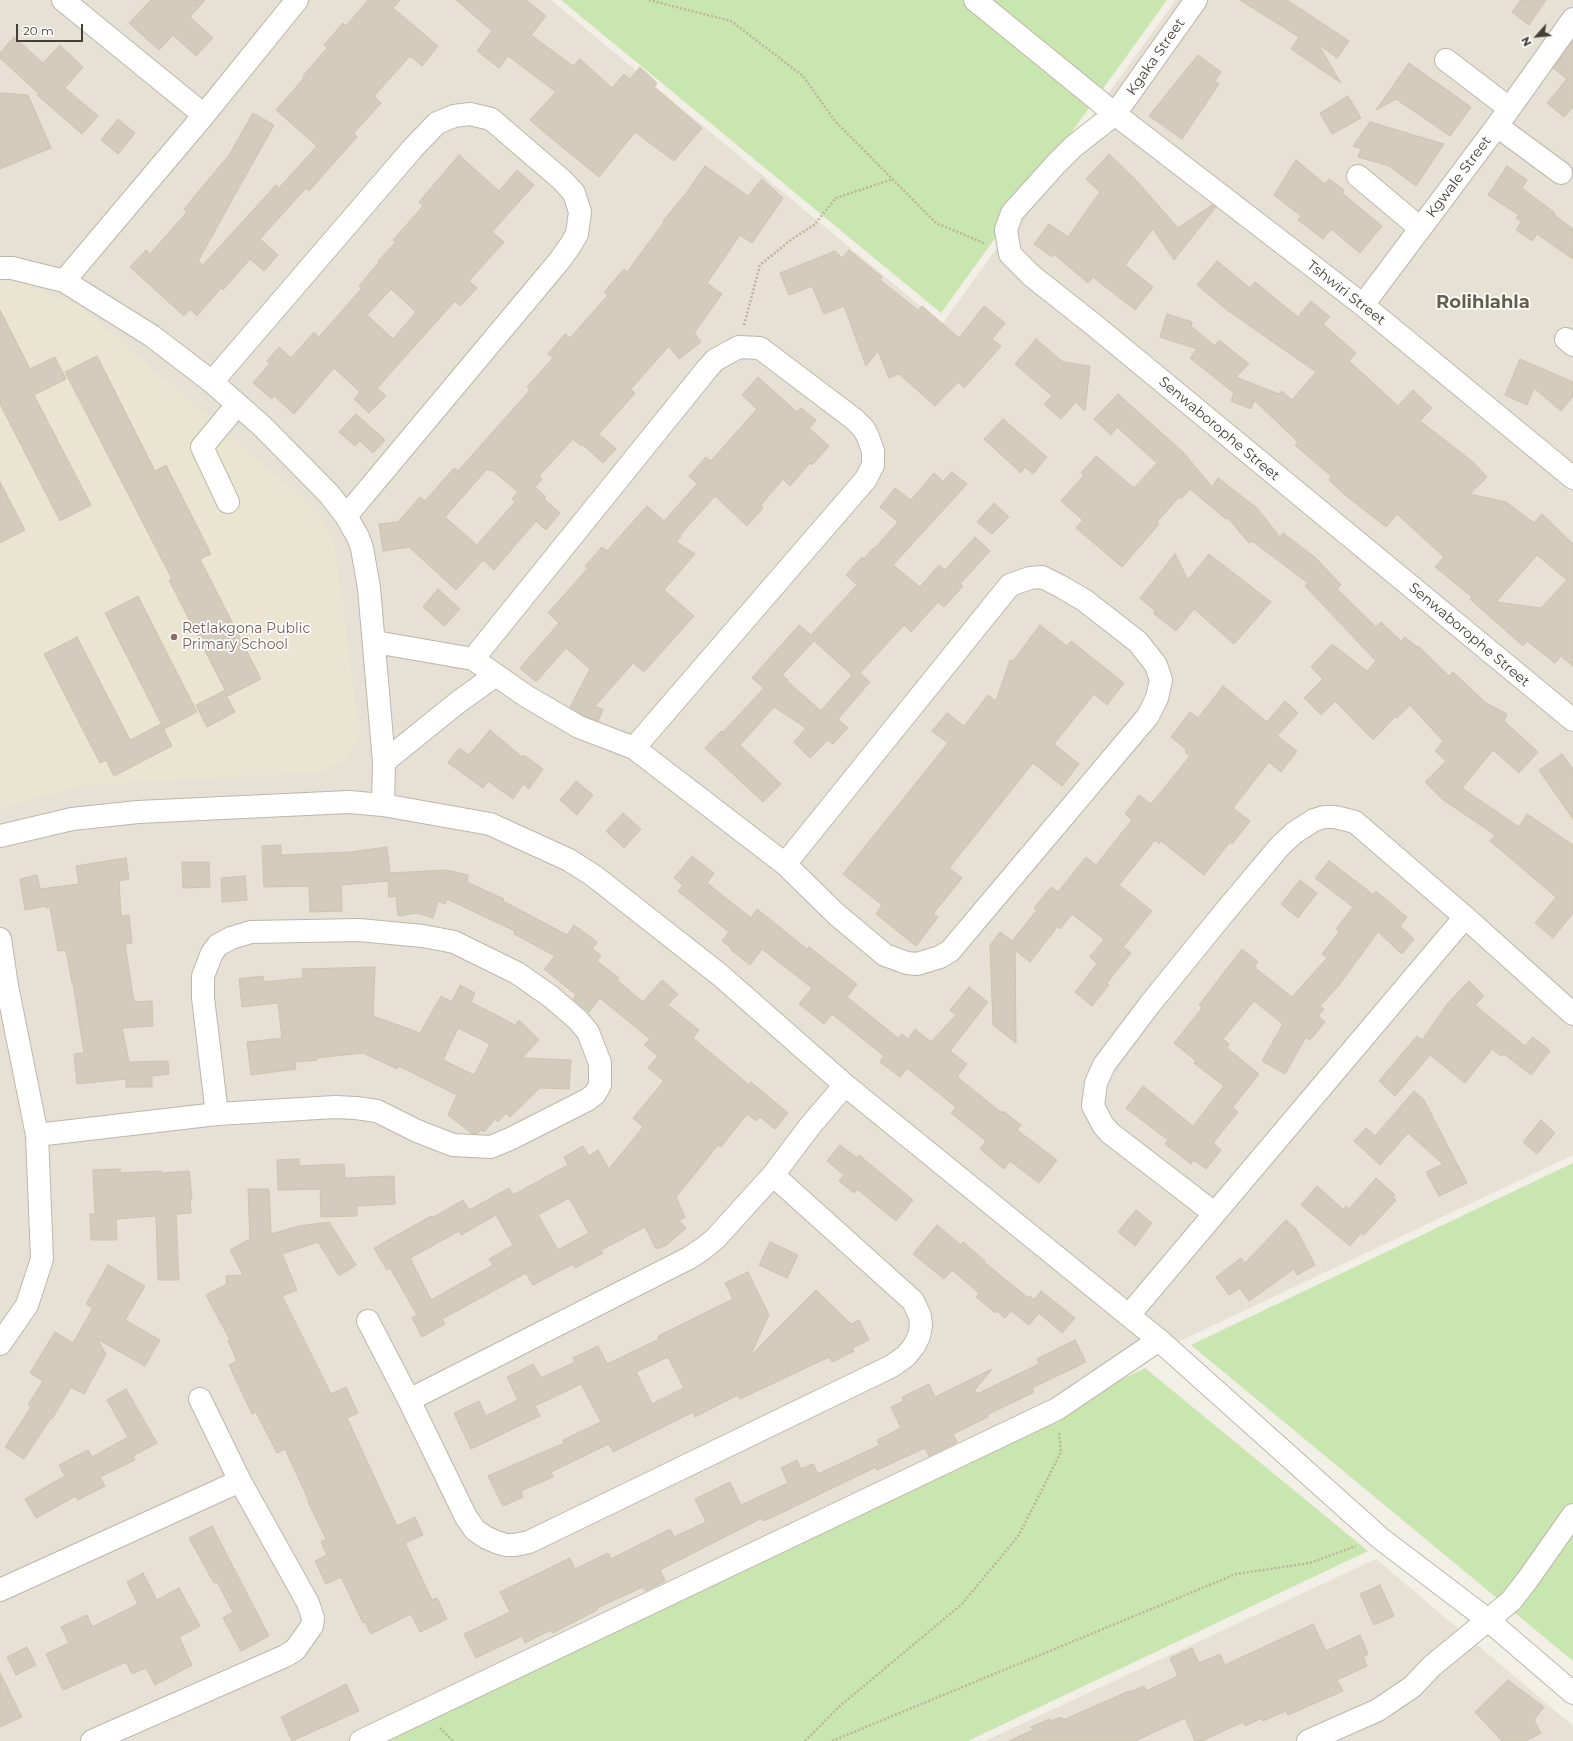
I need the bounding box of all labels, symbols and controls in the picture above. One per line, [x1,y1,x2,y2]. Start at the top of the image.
street label: Kgaka Street [1123,15,1189,99]
scale bar [18,16,85,42]
north arrow [1517,16,1557,56]
text: 20 m [23,23,54,38]
text: N [1518,34,1535,49]
street label: Kgwale Street [1423,133,1495,221]
street label: Tshwiri Street [1303,257,1389,329]
district label: Rolihlahla [1436,292,1530,314]
street label: Senwaborophe Street [1155,374,1283,484]
street label: Senwaborophe Street [1405,580,1533,690]
place label: Retlakgona Public Primary School [182,621,310,654]
marker: Retlakgona Public Primary School [169,632,179,642]

